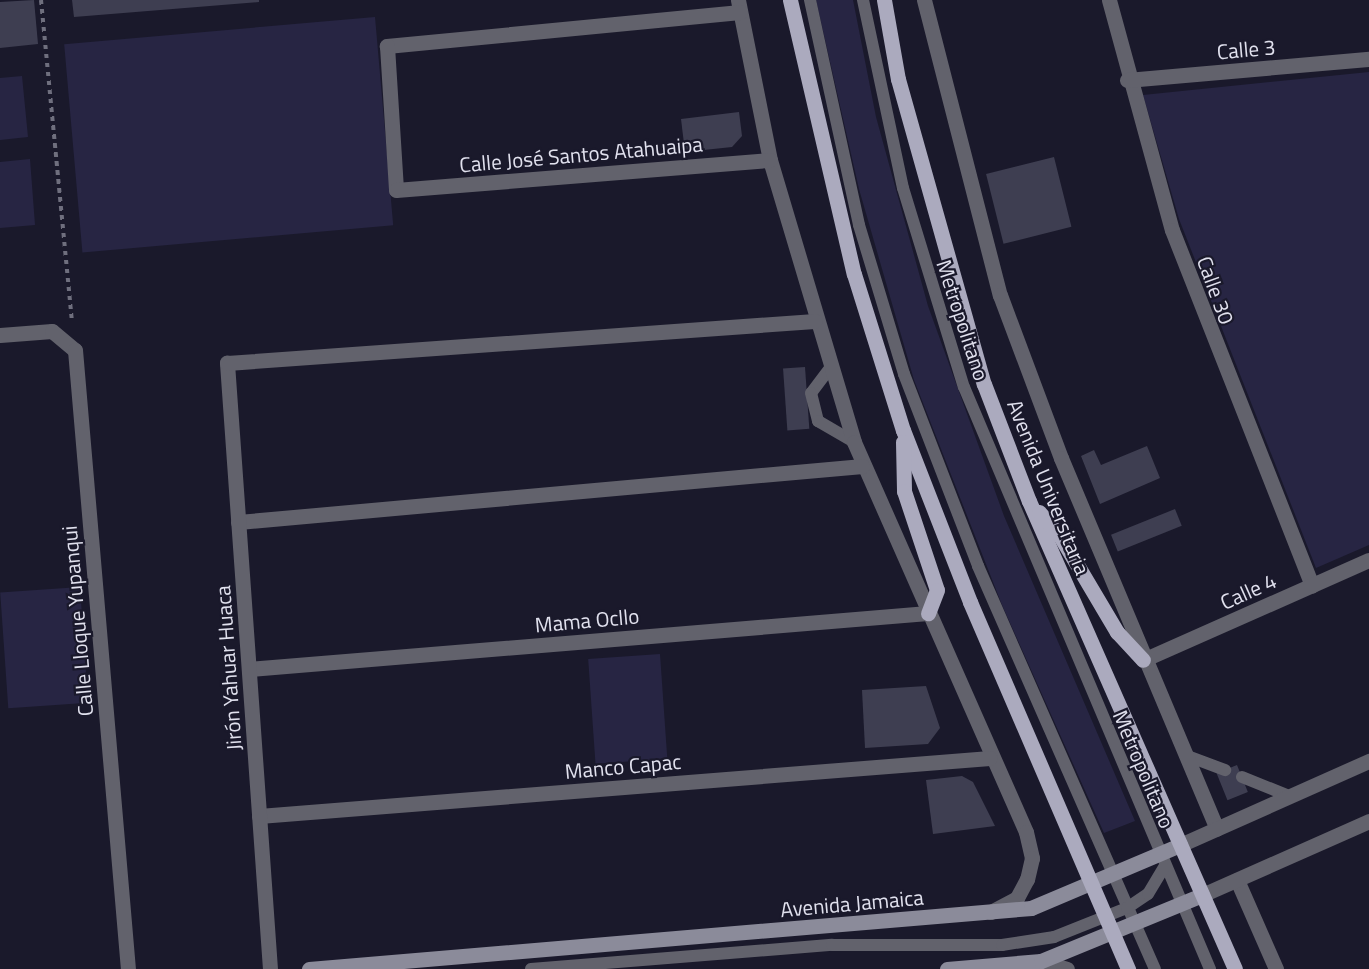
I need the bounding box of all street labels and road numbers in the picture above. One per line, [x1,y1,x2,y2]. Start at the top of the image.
street label: Calle 3 [1216,34,1276,64]
street label: Calle José Santos Atahuaipa [458,131,704,177]
street label: Calle 30 [1192,253,1240,327]
street label: Metropolitano [932,256,994,384]
street label: Avenida Universitaria [1002,396,1096,578]
street label: Calle Lloque Yupanqui [56,525,98,717]
street label: Calle 4 [1216,568,1280,614]
street label: Jirón Yahuar Huaca [210,585,246,751]
street label: Mama Ocllo [534,603,640,637]
street label: Metropolitano [1108,706,1180,832]
street label: Manco Capac [564,748,682,784]
street label: Avenida Jamaica [779,884,925,922]

